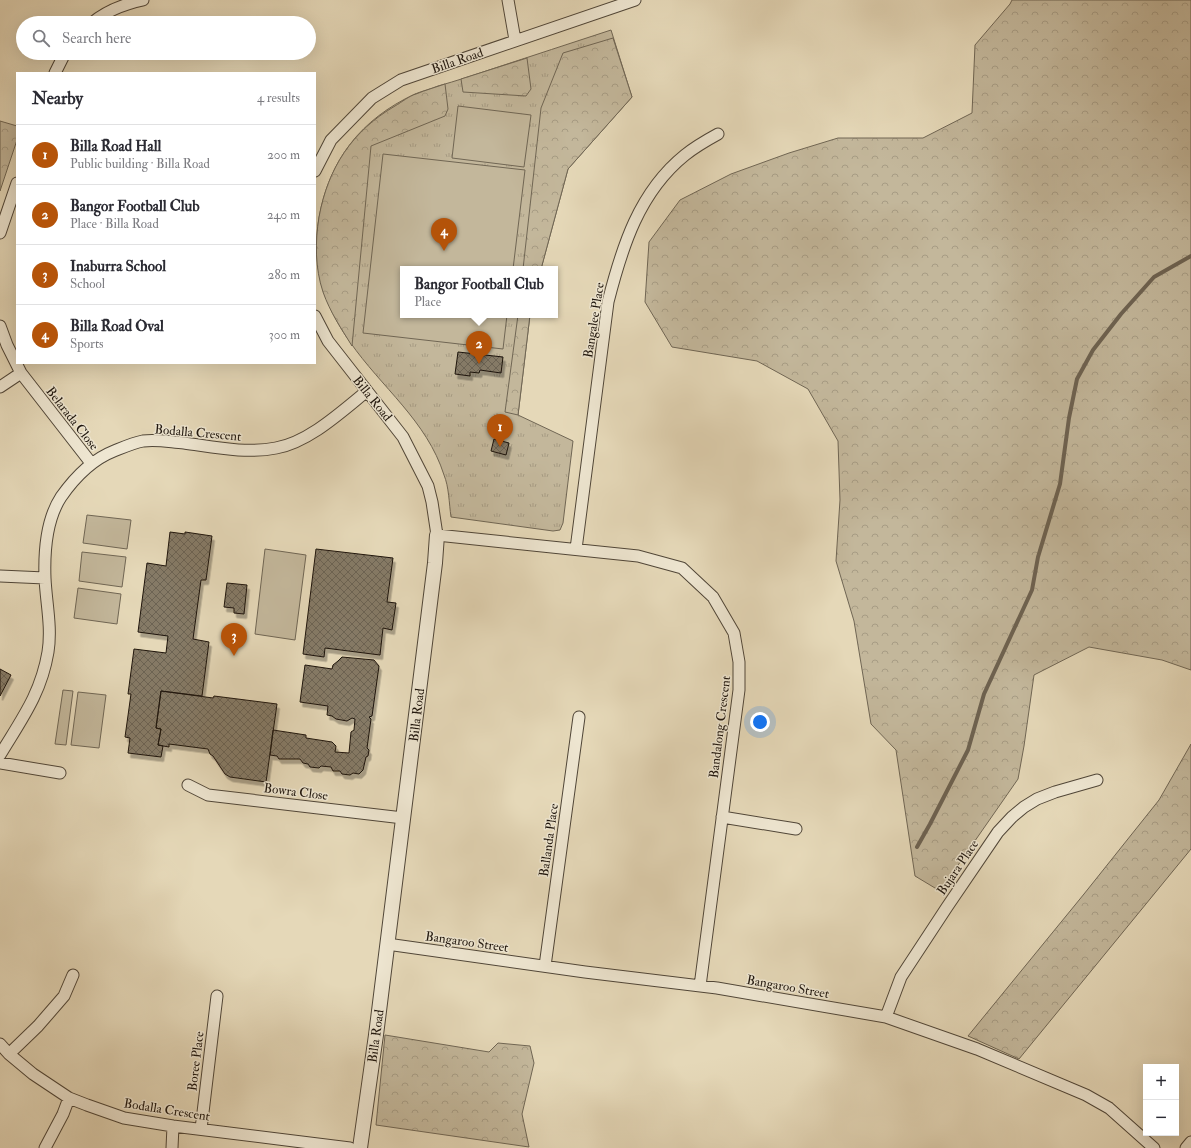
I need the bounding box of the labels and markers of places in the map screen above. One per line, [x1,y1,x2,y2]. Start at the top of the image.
pin: 4 [431,218,457,251]
pin: 2 [466,331,492,364]
pin: 1 [487,414,513,447]
pin: 3 [221,623,247,656]

